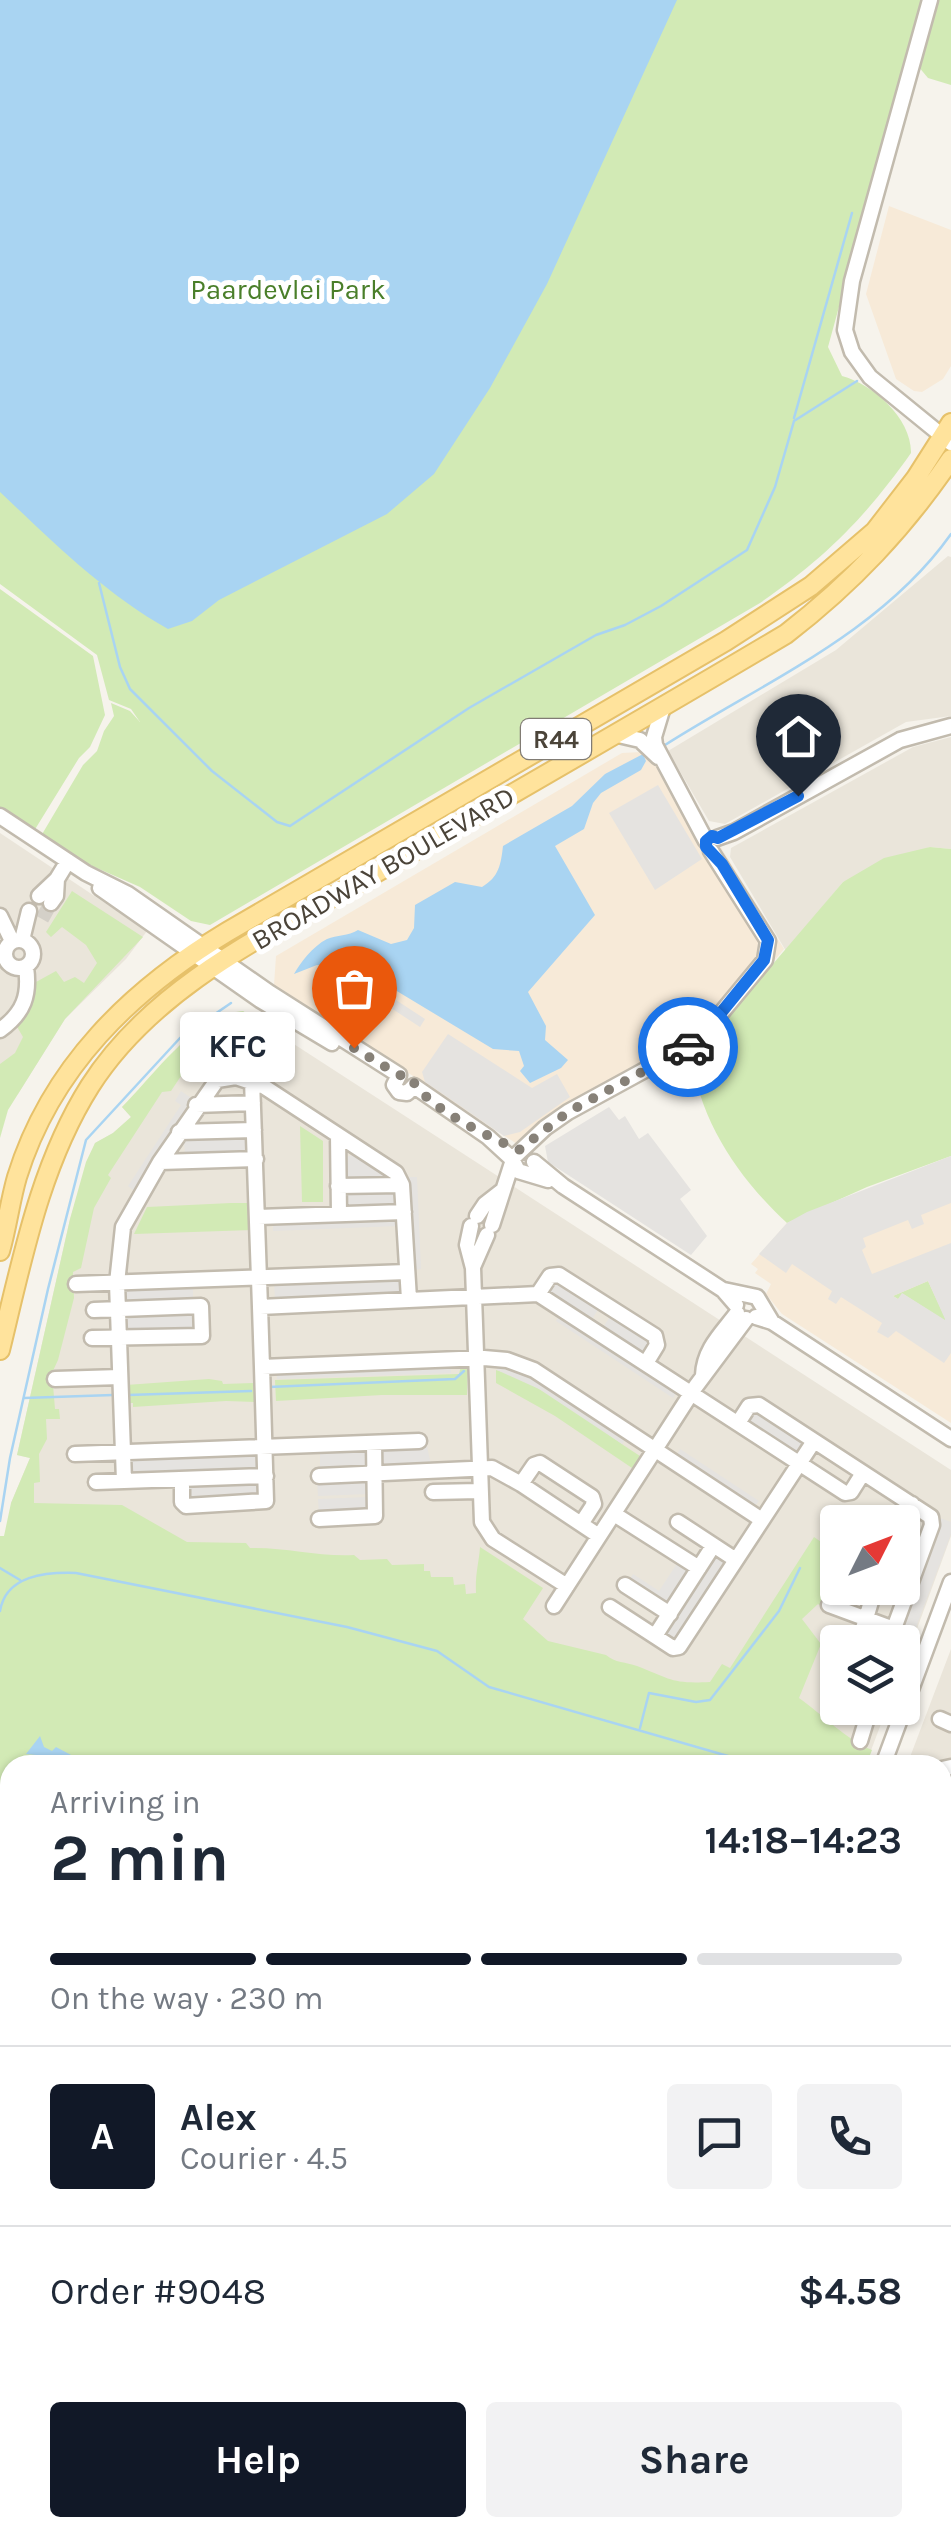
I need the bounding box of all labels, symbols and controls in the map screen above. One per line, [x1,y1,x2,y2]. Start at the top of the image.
park label: Paardevlei Park [190,273,386,306]
pin [756,694,841,797]
icon: home [771,709,826,764]
road number: R44 [521,719,591,759]
street label: BROADWAY BOULEVARD [246,779,520,957]
pin [312,946,397,1049]
icon: bag [327,961,382,1016]
courier [638,997,738,1097]
callout: KFC [179,1013,294,1083]
icon: car [661,1020,716,1075]
text: KFC [208,1028,267,1065]
north arrow [820,1505,920,1605]
map controls [820,1505,920,1725]
button: layers [820,1625,920,1725]
text: Arriving in [50,1784,201,1821]
text: 14:18–14:23 [705,1818,902,1863]
text: 2 min [50,1820,229,1896]
text: On the way · 230 m [50,1980,324,2017]
button: chat [667,2084,772,2189]
button: phone [797,2084,902,2189]
text: Alex [180,2095,257,2140]
text: A [91,2114,114,2159]
text: Courier · 4.5 [180,2140,348,2177]
text: Order #9048 [50,2269,266,2314]
text: $4.58 [798,2269,902,2314]
button: Help [50,2402,466,2517]
button: Share [486,2402,902,2517]

